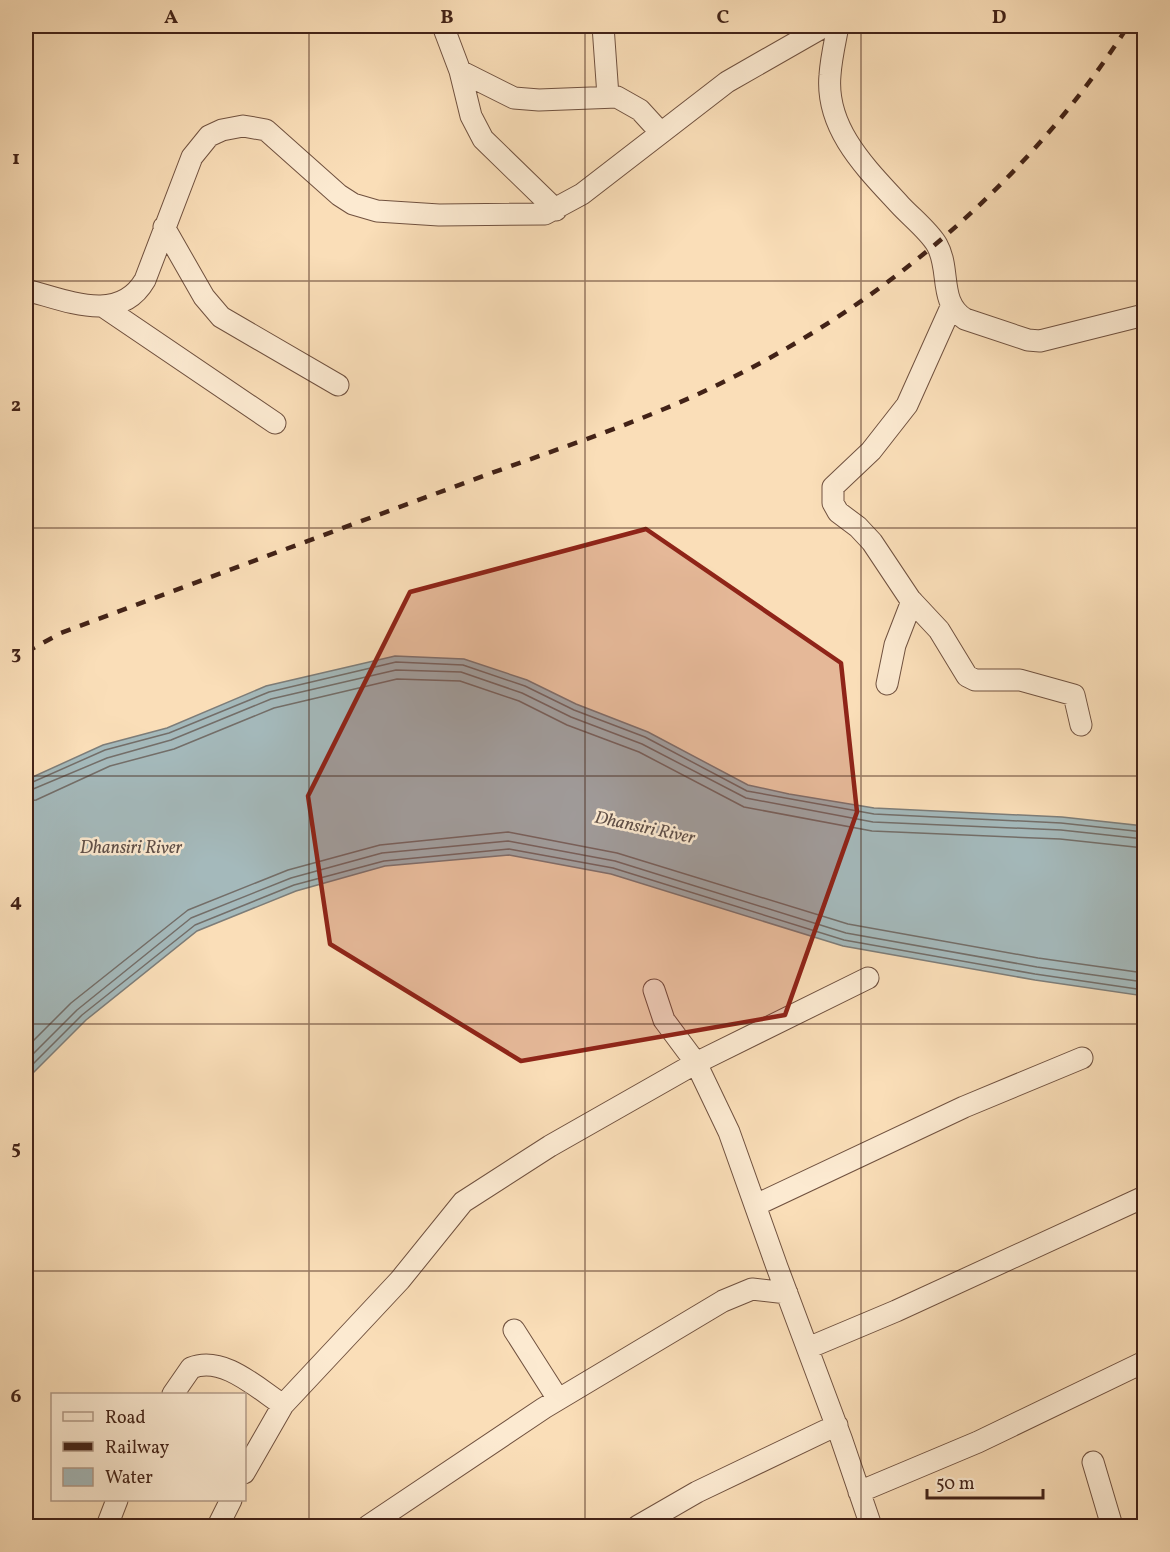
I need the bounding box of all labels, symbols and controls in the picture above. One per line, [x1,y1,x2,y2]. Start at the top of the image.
text: A [164,4,178,32]
text: B [440,4,454,32]
text: C [717,4,730,32]
text: D [992,4,1006,32]
text: 1 [12,145,20,173]
text: 2 [11,392,21,420]
text: 3 [11,640,21,668]
water label: Dhansiri River [592,806,698,851]
water label: Dhansiri River [80,836,182,861]
text: 4 [10,888,22,916]
text: 5 [11,1135,21,1163]
text: 6 [11,1383,22,1411]
legend [51,1393,246,1501]
text: Road [105,1406,146,1431]
text: Railway [105,1436,169,1461]
scale bar [927,1462,1042,1500]
text: Water [105,1466,153,1491]
text: 50 m [936,1472,975,1497]

